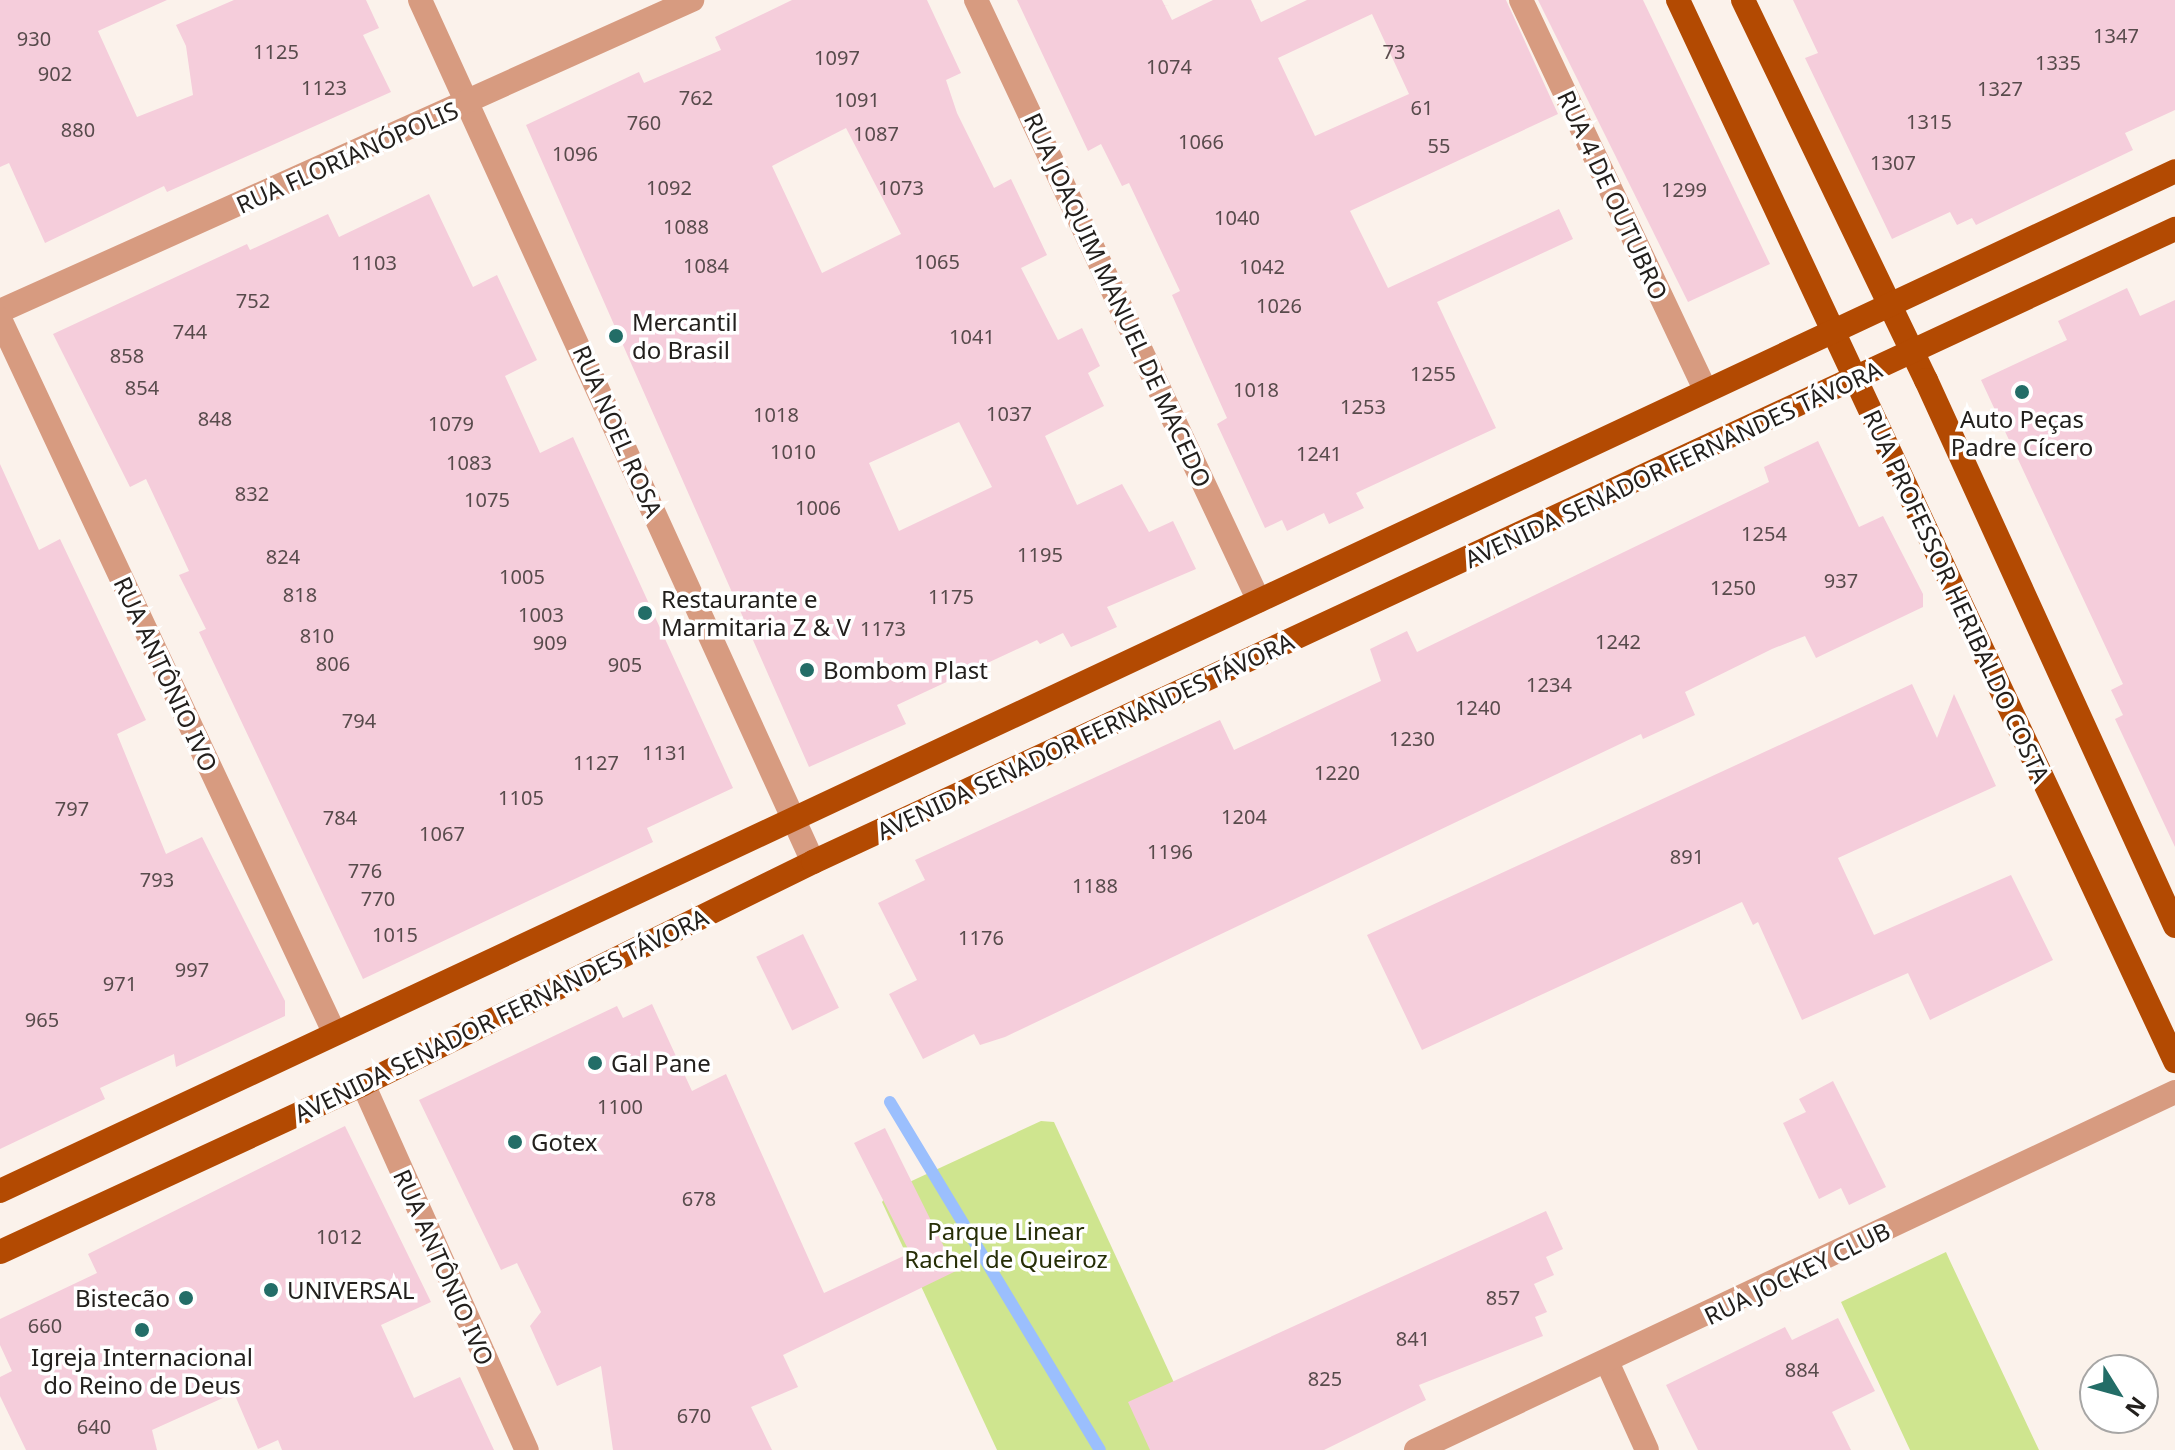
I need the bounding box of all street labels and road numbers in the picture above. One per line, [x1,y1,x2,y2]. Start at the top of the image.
street label: RUA 4 DE OUTUBRO [1552,86,1674,304]
street label: RUA FLORIANÓPOLIS [232,95,462,219]
street label: RUA JOAQUIM MANUEL DE MACEDO [1018,108,1218,492]
street label: RUA NOEL ROSA [567,341,669,521]
street label: AVENIDA SENADOR FERNANDES TÁVORA [1460,354,1886,574]
street label: RUA PROFESSOR HERIBALDO COSTA [1858,405,2056,787]
street label: RUA ANTÔNIO IVO [108,572,224,776]
street label: AVENIDA SENADOR FERNANDES TÁVORA [872,626,1298,846]
street label: AVENIDA SENADOR FERNANDES TÁVORA [289,902,713,1128]
street label: RUA ANTÔNIO IVO [388,1165,500,1369]
street label: RUA JOCKEY CLUB [1699,1216,1895,1330]

